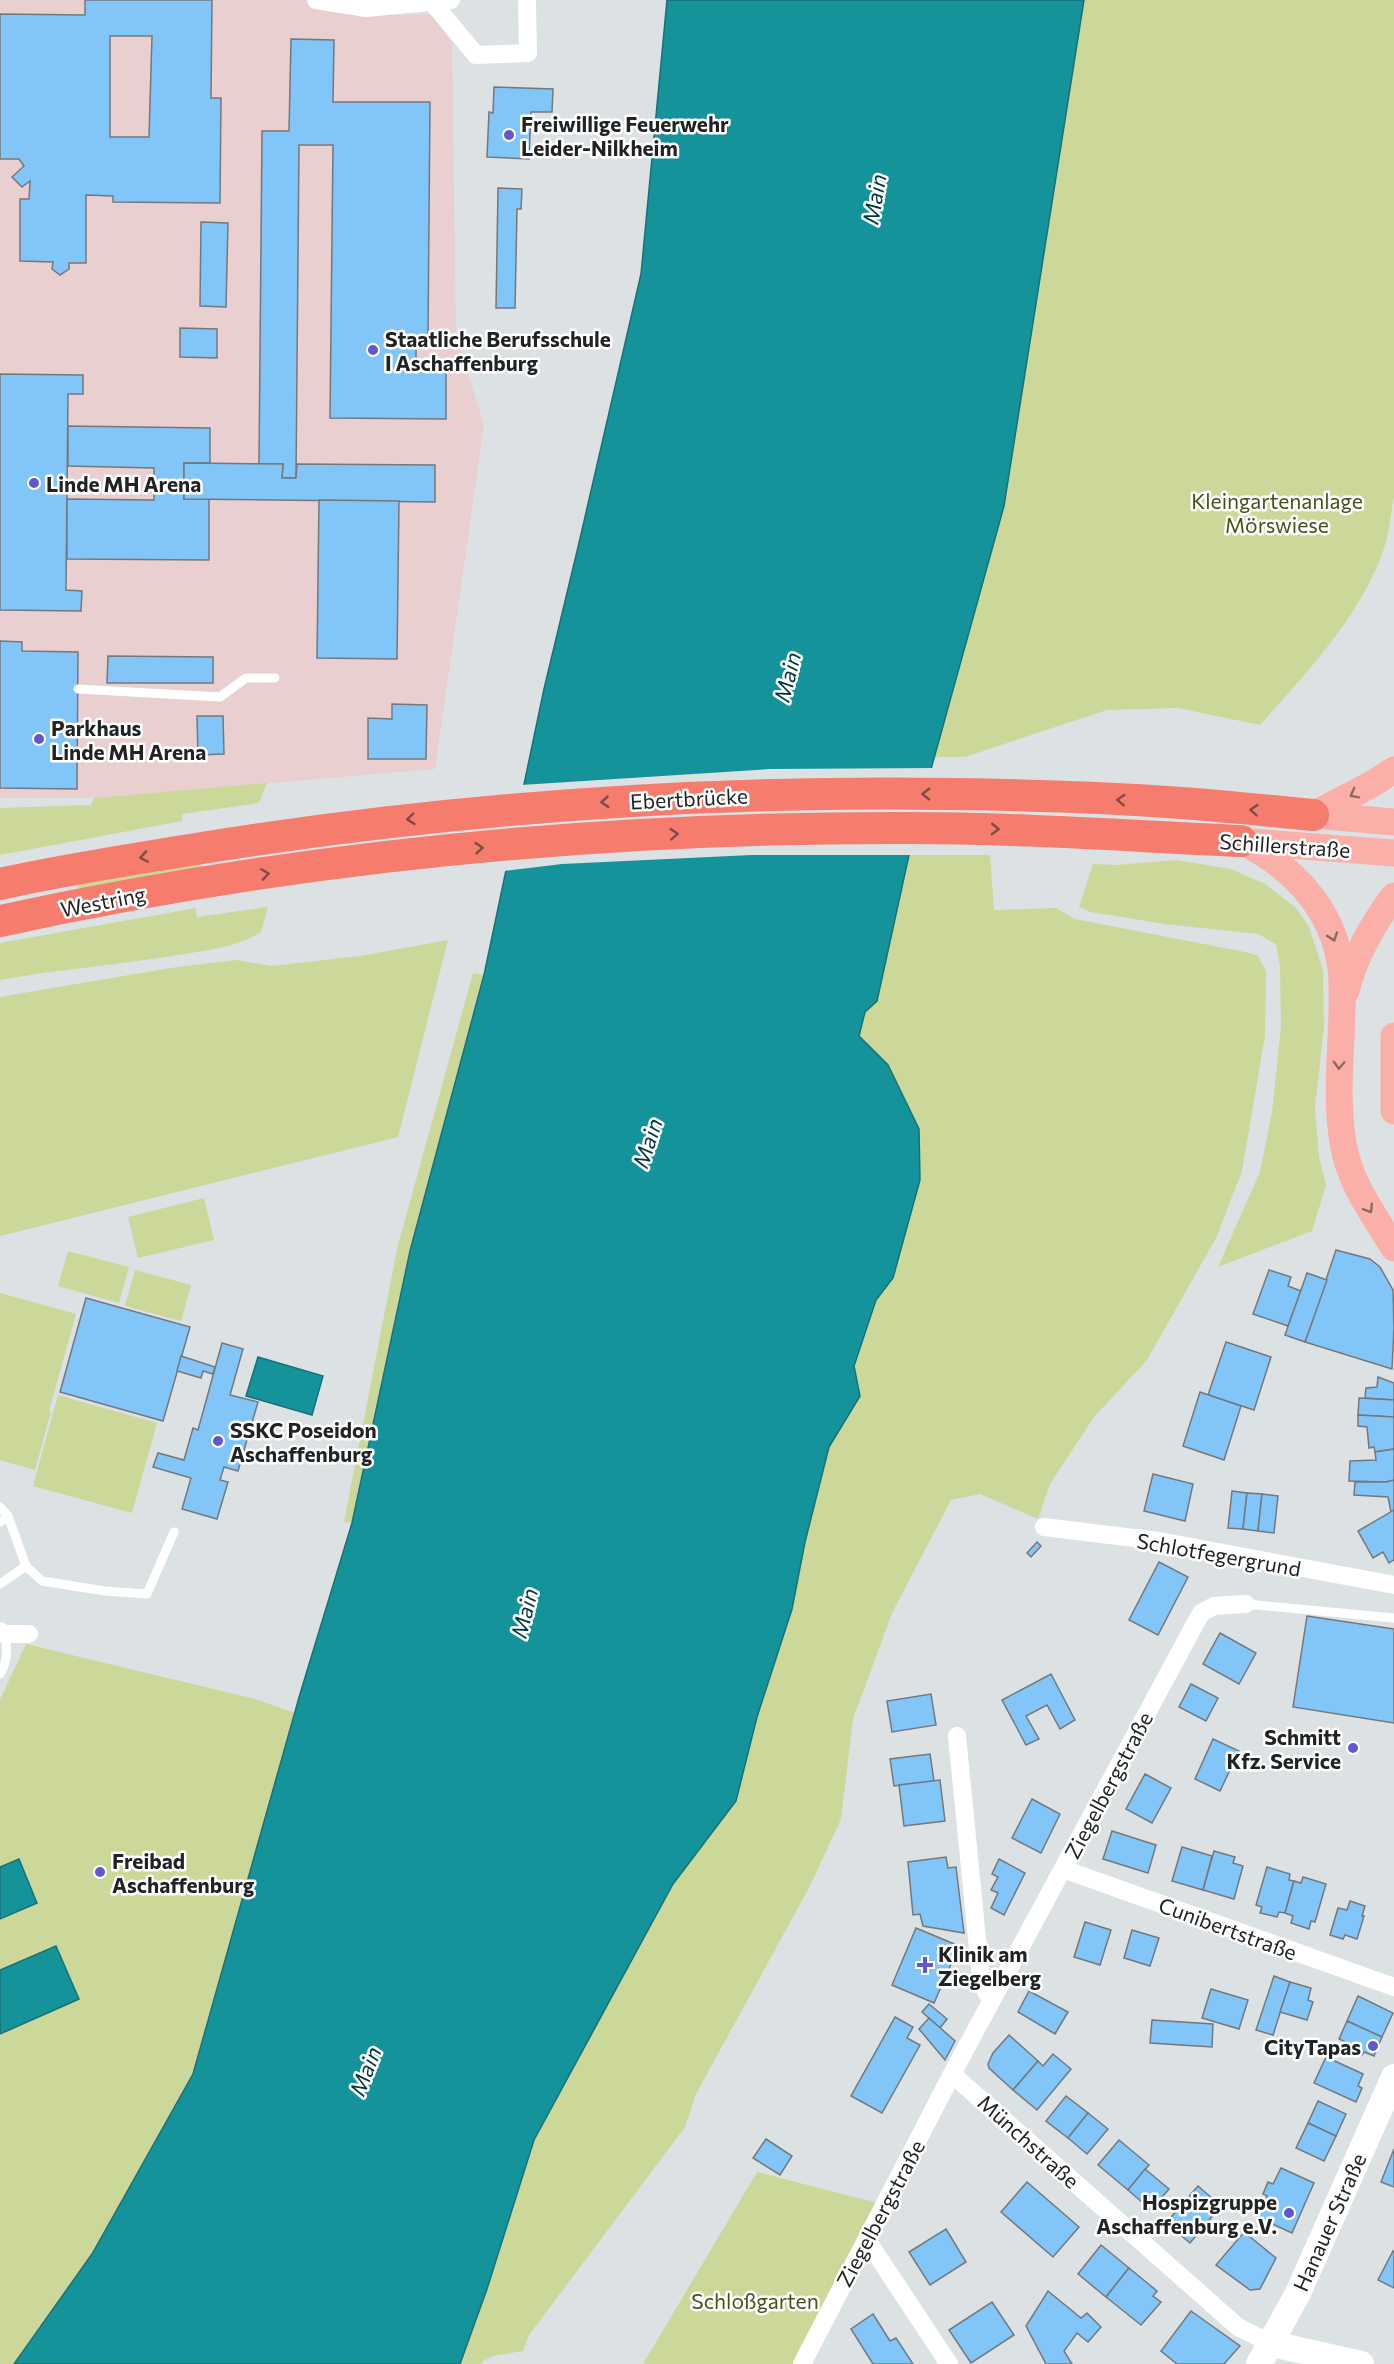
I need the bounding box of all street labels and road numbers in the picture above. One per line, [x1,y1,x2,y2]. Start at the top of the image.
street label: Ebertbrücke [629,782,749,814]
street label: Schillerstraße [1219,828,1351,862]
street label: Westring [58,880,148,922]
street label: Schlotfegergrund [1135,1527,1303,1581]
street label: Ziegelbergstraße [1059,1707,1157,1863]
street label: Cunibertstraße [1156,1891,1300,1965]
street label: Münchstraße [973,2089,1085,2193]
street label: Ziegelbergstraße [831,2135,929,2291]
street label: Hanauer Straße [1287,2149,1371,2295]

